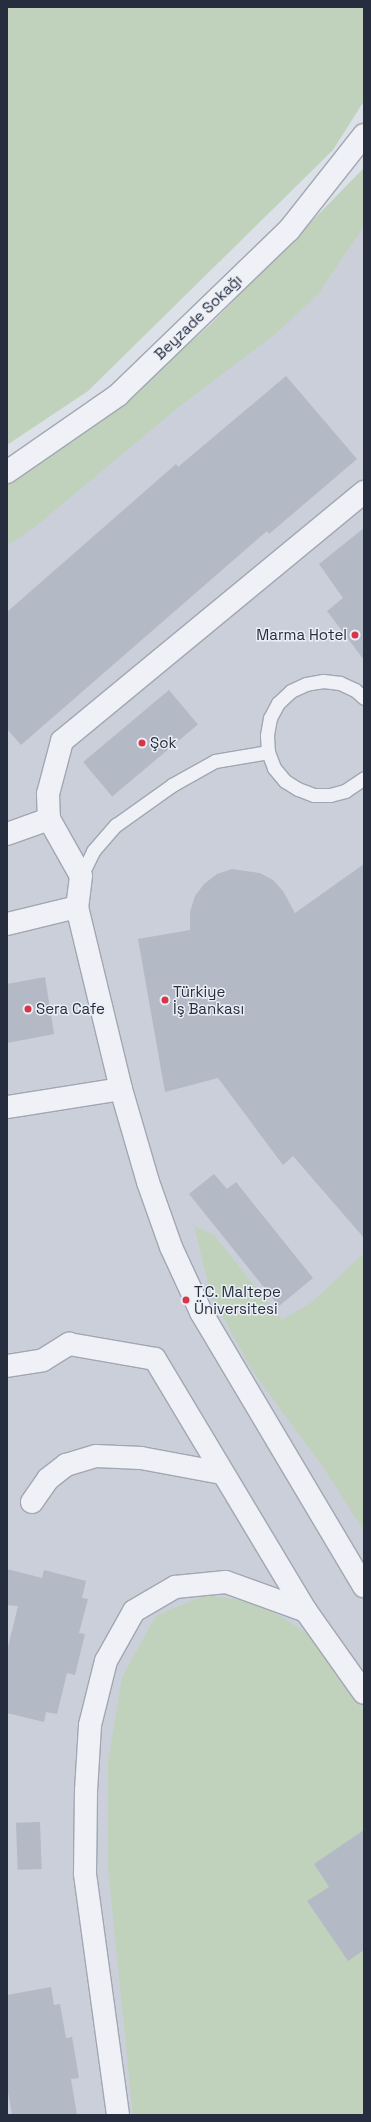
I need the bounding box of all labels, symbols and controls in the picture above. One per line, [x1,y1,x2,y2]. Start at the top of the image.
street label: Beyzade Sokağı [151,271,245,363]
place label: Marma Hotel [256,626,347,644]
marker: Marma Hotel [350,630,360,640]
place label: Şok [150,734,177,752]
marker: Şok [137,738,147,748]
place label: Türkiye İş Bankası [173,982,244,1017]
marker: Türkiye İş Bankası [160,995,170,1005]
place label: Sera Cafe [36,1000,105,1018]
marker: Sera Cafe [23,1004,33,1014]
place label: T.C. Maltepe Üniversitesi [194,1282,281,1317]
marker: T.C. Maltepe Üniversitesi [181,1295,191,1305]

